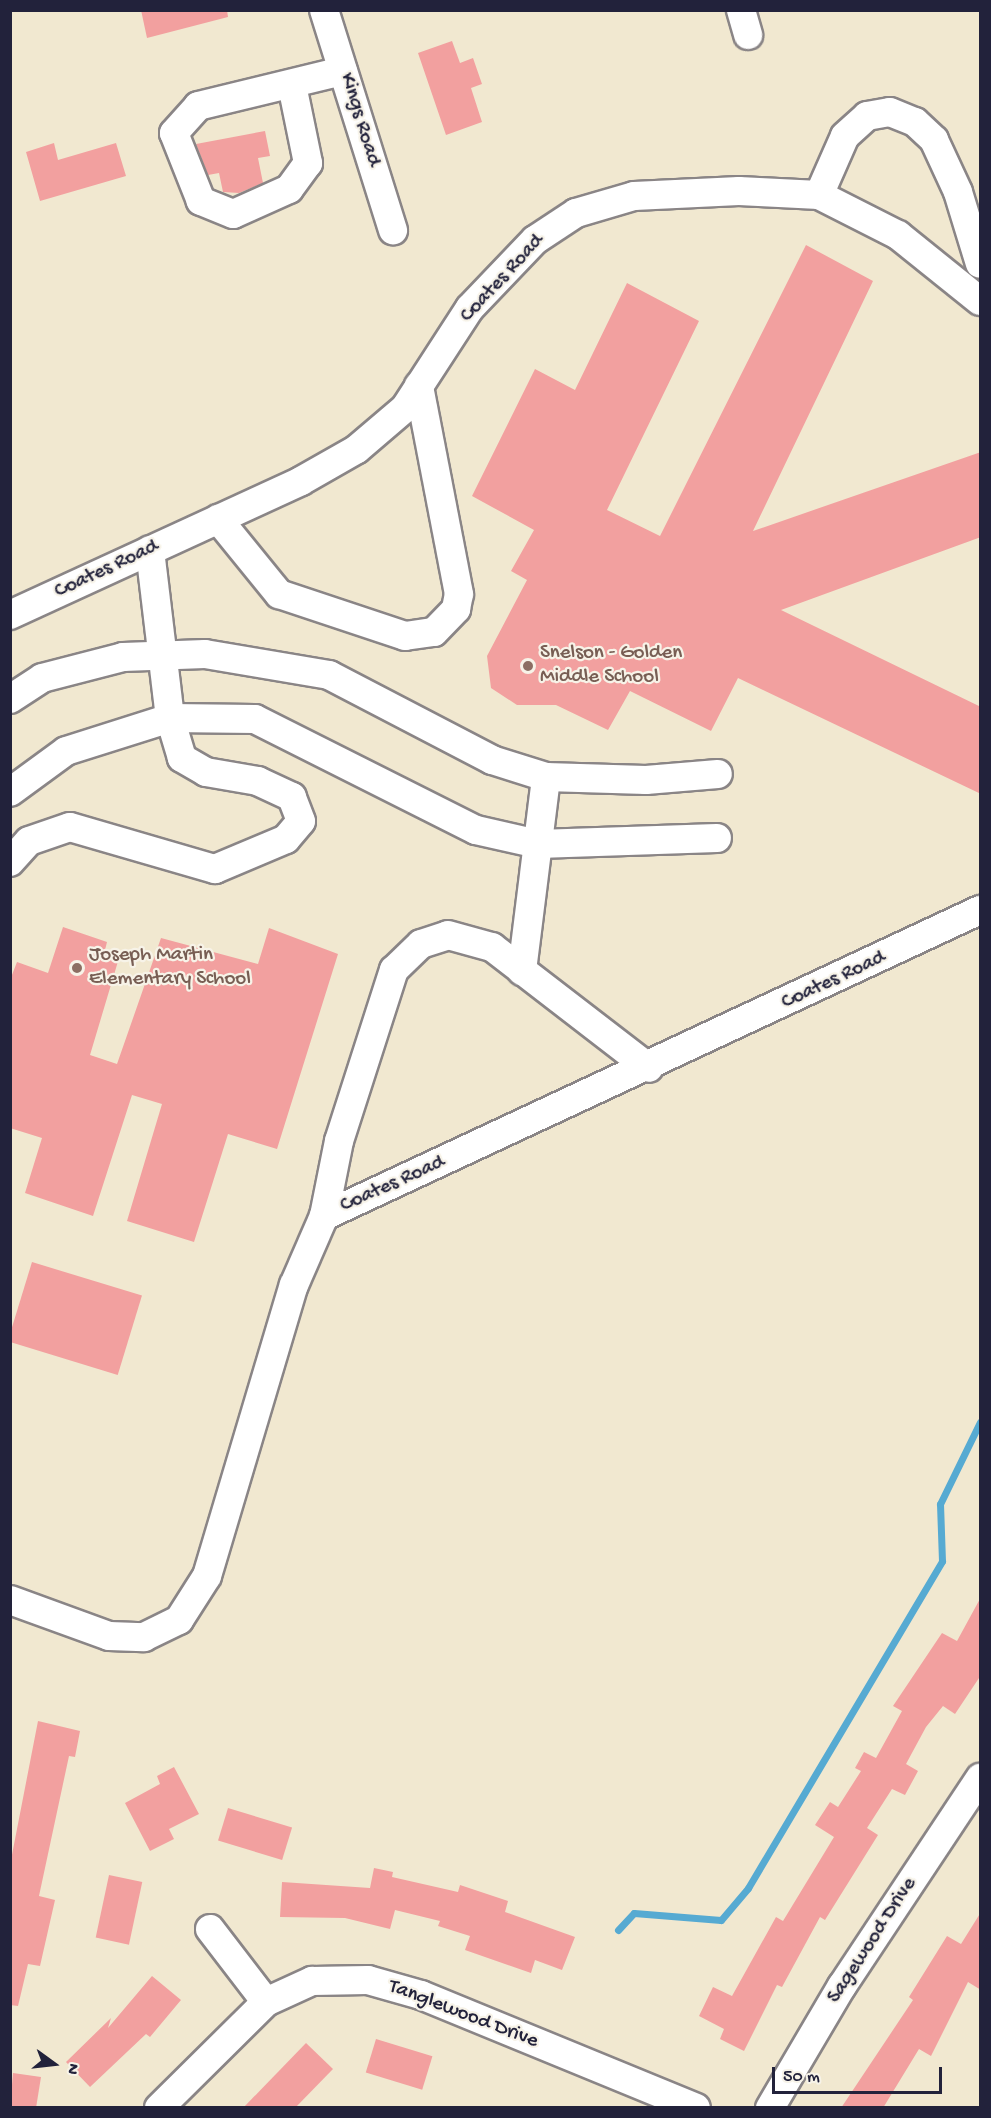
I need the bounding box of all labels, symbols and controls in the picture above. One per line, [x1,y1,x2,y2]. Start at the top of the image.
street label: Kings Road [333,70,385,170]
street label: Coates Road [456,229,550,329]
street label: Coates Road [51,535,163,605]
place label: Snelson - Golden Middle School [540,641,682,691]
marker: Snelson - Golden Middle School [521,659,535,673]
place label: Joseph Martin Elementary School [89,943,251,993]
street label: Coates Road [778,946,890,1016]
marker: Joseph Martin Elementary School [70,961,84,975]
street label: Coates Road [337,1151,449,1219]
street label: Sagewood Drive [823,1873,923,2009]
street label: Tanglewood Drive [385,1975,541,2055]
north arrow [24,2034,84,2094]
scale bar [775,2055,944,2093]
text: N [61,2061,82,2076]
text: 50 m [783,2067,820,2088]

